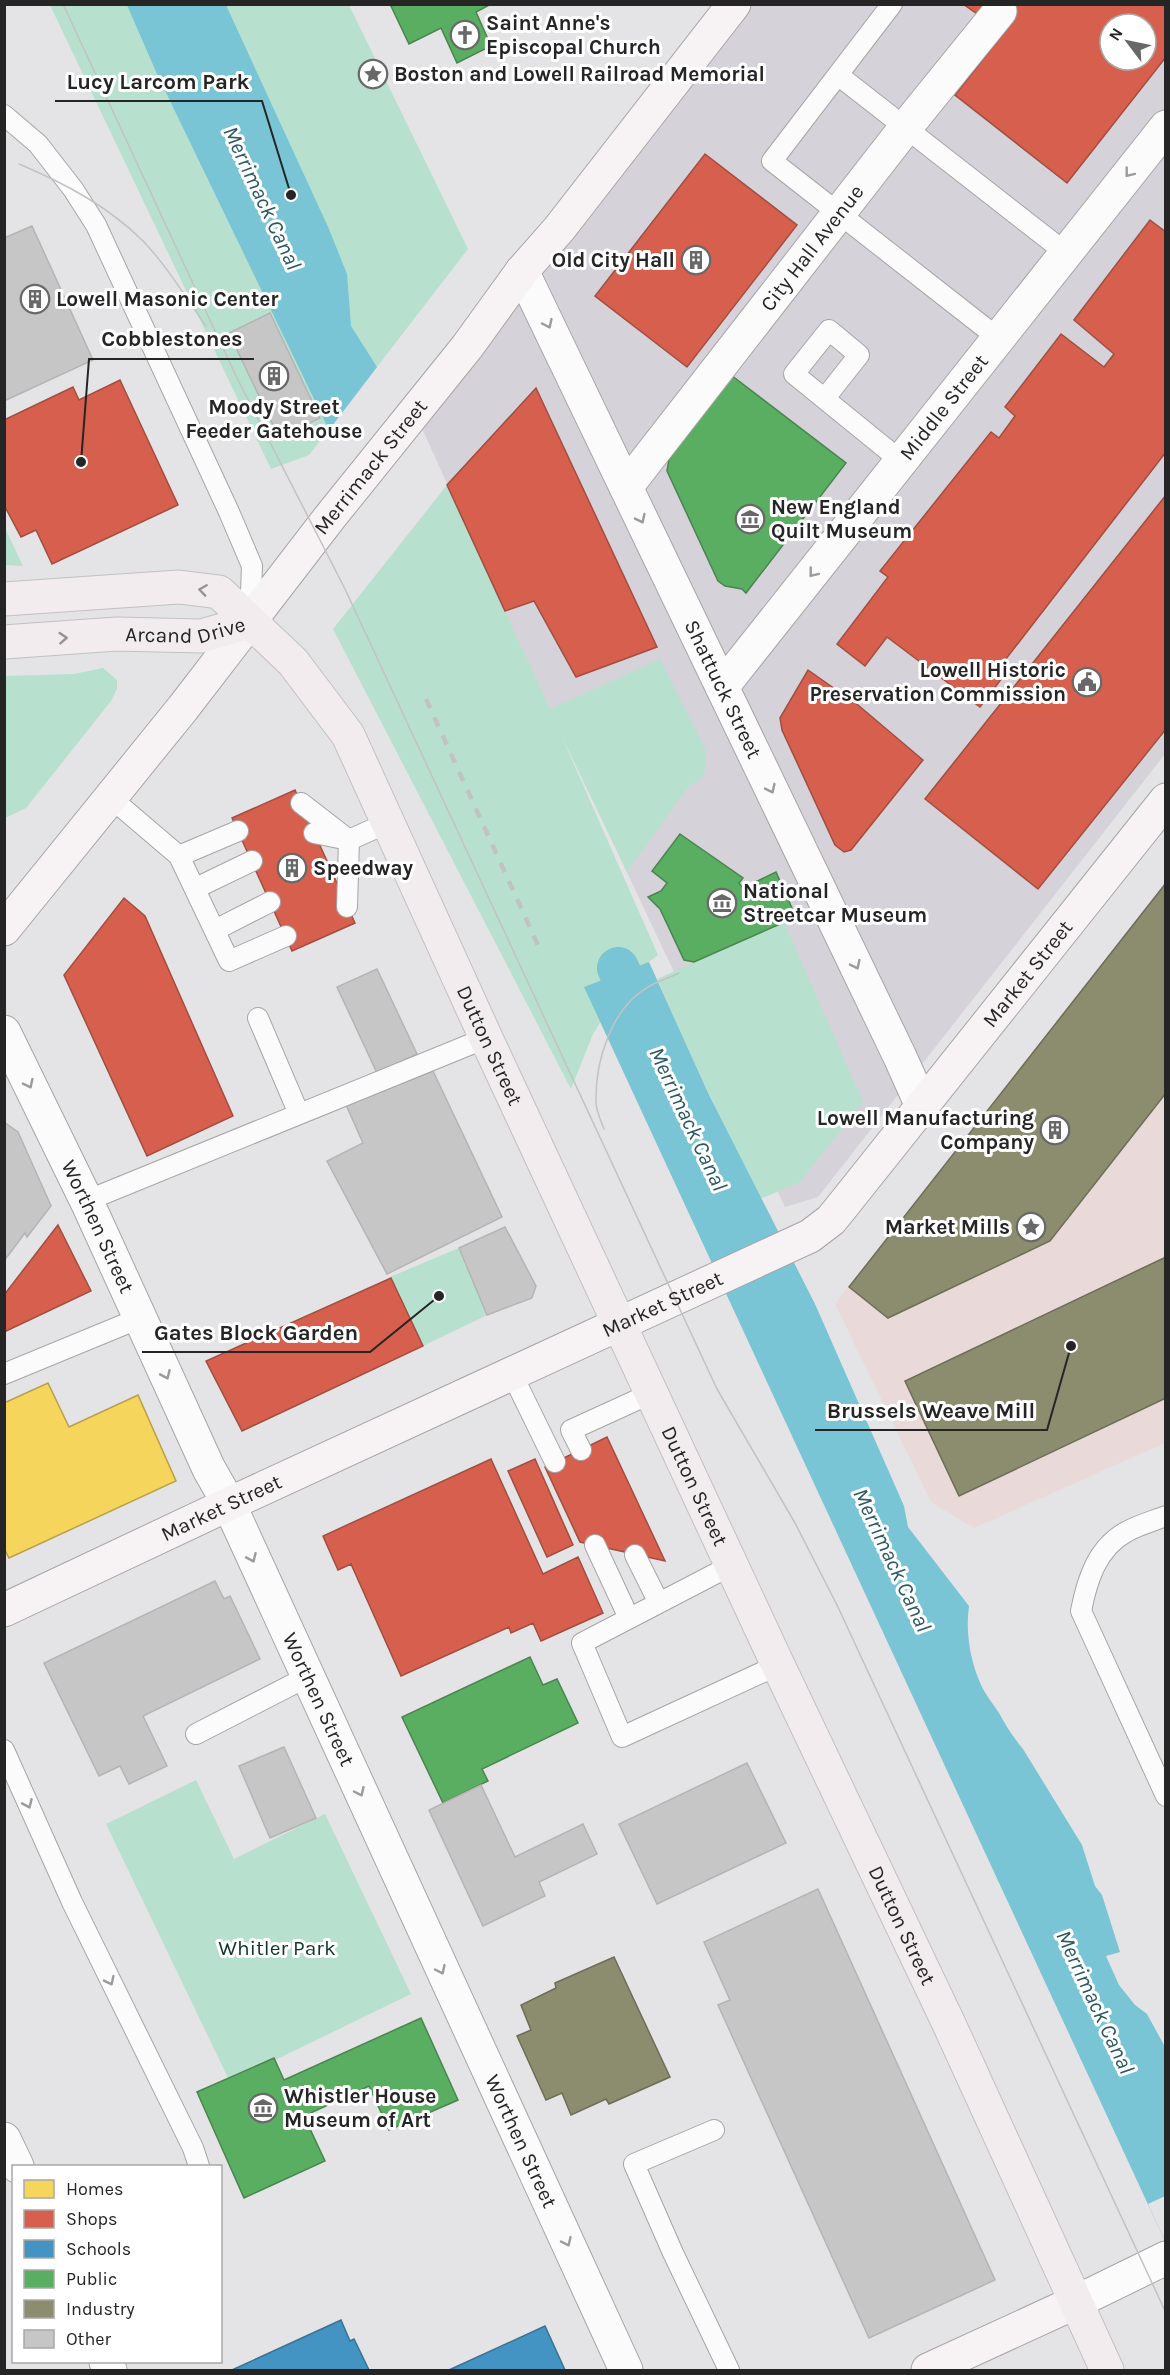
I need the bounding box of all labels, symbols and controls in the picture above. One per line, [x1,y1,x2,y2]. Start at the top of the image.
place label: Saint Anne's Episcopal Church [486,11,661,59]
north arrow [1098,12,1158,72]
church icon: Saint Anne's Episcopal Church [449,19,481,51]
text: N [1105,24,1127,44]
place icon: Boston and Lowell Railroad Memorial [357,58,389,90]
callout: Lucy Larcom Park [55,61,262,101]
place label: Boston and Lowell Railroad Memorial [394,62,765,86]
text: Lucy Larcom Park [66,69,250,95]
water label: Merrimack Canal [217,122,307,274]
one-way arrow [1126,166,1137,177]
street label: City Hall Avenue [755,180,869,316]
building icon: Old City Hall [680,244,712,276]
place label: Old City Hall [552,248,675,272]
building icon: Lowell Masonic Center [19,283,51,315]
place label: Lowell Masonic Center [56,287,279,311]
one-way arrow [540,318,552,329]
callout: Cobblestones [89,319,254,359]
text: Cobblestones [101,326,243,352]
street label: Middle Street [895,349,993,465]
building icon: Moody Street Feeder Gatehouse [258,360,290,392]
street label: Merrimack Street [309,394,432,539]
place label: Moody Street Feeder Gatehouse [186,395,362,443]
place label: New England Quilt Museum [771,495,912,543]
museum icon: New England Quilt Museum [734,503,766,535]
one-way arrow [634,512,646,523]
one-way arrow [809,566,820,577]
one-way arrow [199,585,208,597]
street label: Arcand Drive [125,612,248,649]
street label: Shattuck Street [680,616,767,762]
one-way arrow [58,632,67,645]
place label: Lowell Historic Preservation Commission [809,658,1066,706]
public building icon: Lowell Historic Preservation Commission [1071,666,1103,698]
one-way arrow [764,783,776,794]
building icon: Speedway [276,852,308,884]
place label: Speedway [313,856,414,880]
place label: National Streetcar Museum [743,879,927,927]
museum icon: National Streetcar Museum [706,887,738,919]
street label: Market Street [978,915,1078,1032]
one-way arrow [848,958,860,969]
street label: Dutton Street [452,982,528,1109]
water label: Merrimack Canal [643,1043,733,1195]
one-way arrow [22,1078,34,1089]
place label: Lowell Manufacturing Company [817,1106,1034,1154]
building icon: Lowell Manufacturing Company [1039,1114,1071,1146]
street label: Worthen Street [56,1156,139,1297]
place icon: Market Mills [1015,1211,1047,1243]
place label: Market Mills [885,1215,1010,1239]
street label: Market Street [598,1266,727,1342]
callout: Gates Block Garden [142,1312,370,1352]
text: Gates Block Garden [154,1320,358,1346]
one-way arrow [159,1368,171,1379]
callout: Brussels Weave Mill [815,1390,1047,1430]
text: Brussels Weave Mill [827,1398,1035,1424]
street label: Dutton Street [656,1422,733,1550]
street label: Market Street [157,1469,285,1546]
water label: Merrimack Canal [847,1484,937,1636]
one-way arrow [245,1551,257,1562]
street label: Worthen Street [278,1629,360,1770]
one-way arrow [352,1786,364,1797]
one-way arrow [21,1797,33,1808]
street label: Dutton Street [863,1862,941,1989]
water label: Merrimack Canal [1050,1926,1140,2078]
park label: Whitler Park [218,1936,336,1960]
one-way arrow [433,1963,445,1974]
one-way arrow [103,1974,115,1985]
street label: Worthen Street [480,2071,562,2212]
place label: Whistler House Museum of Art [284,2084,436,2132]
museum icon: Whistler House Museum of Art [247,2092,279,2124]
legend [12,2165,222,2363]
text: Homes [66,2178,123,2200]
text: Shops [66,2208,118,2230]
one-way arrow [559,2235,571,2246]
text: Schools [66,2238,131,2260]
text: Public [66,2268,117,2290]
text: Industry [66,2298,135,2320]
text: Other [66,2328,111,2350]

